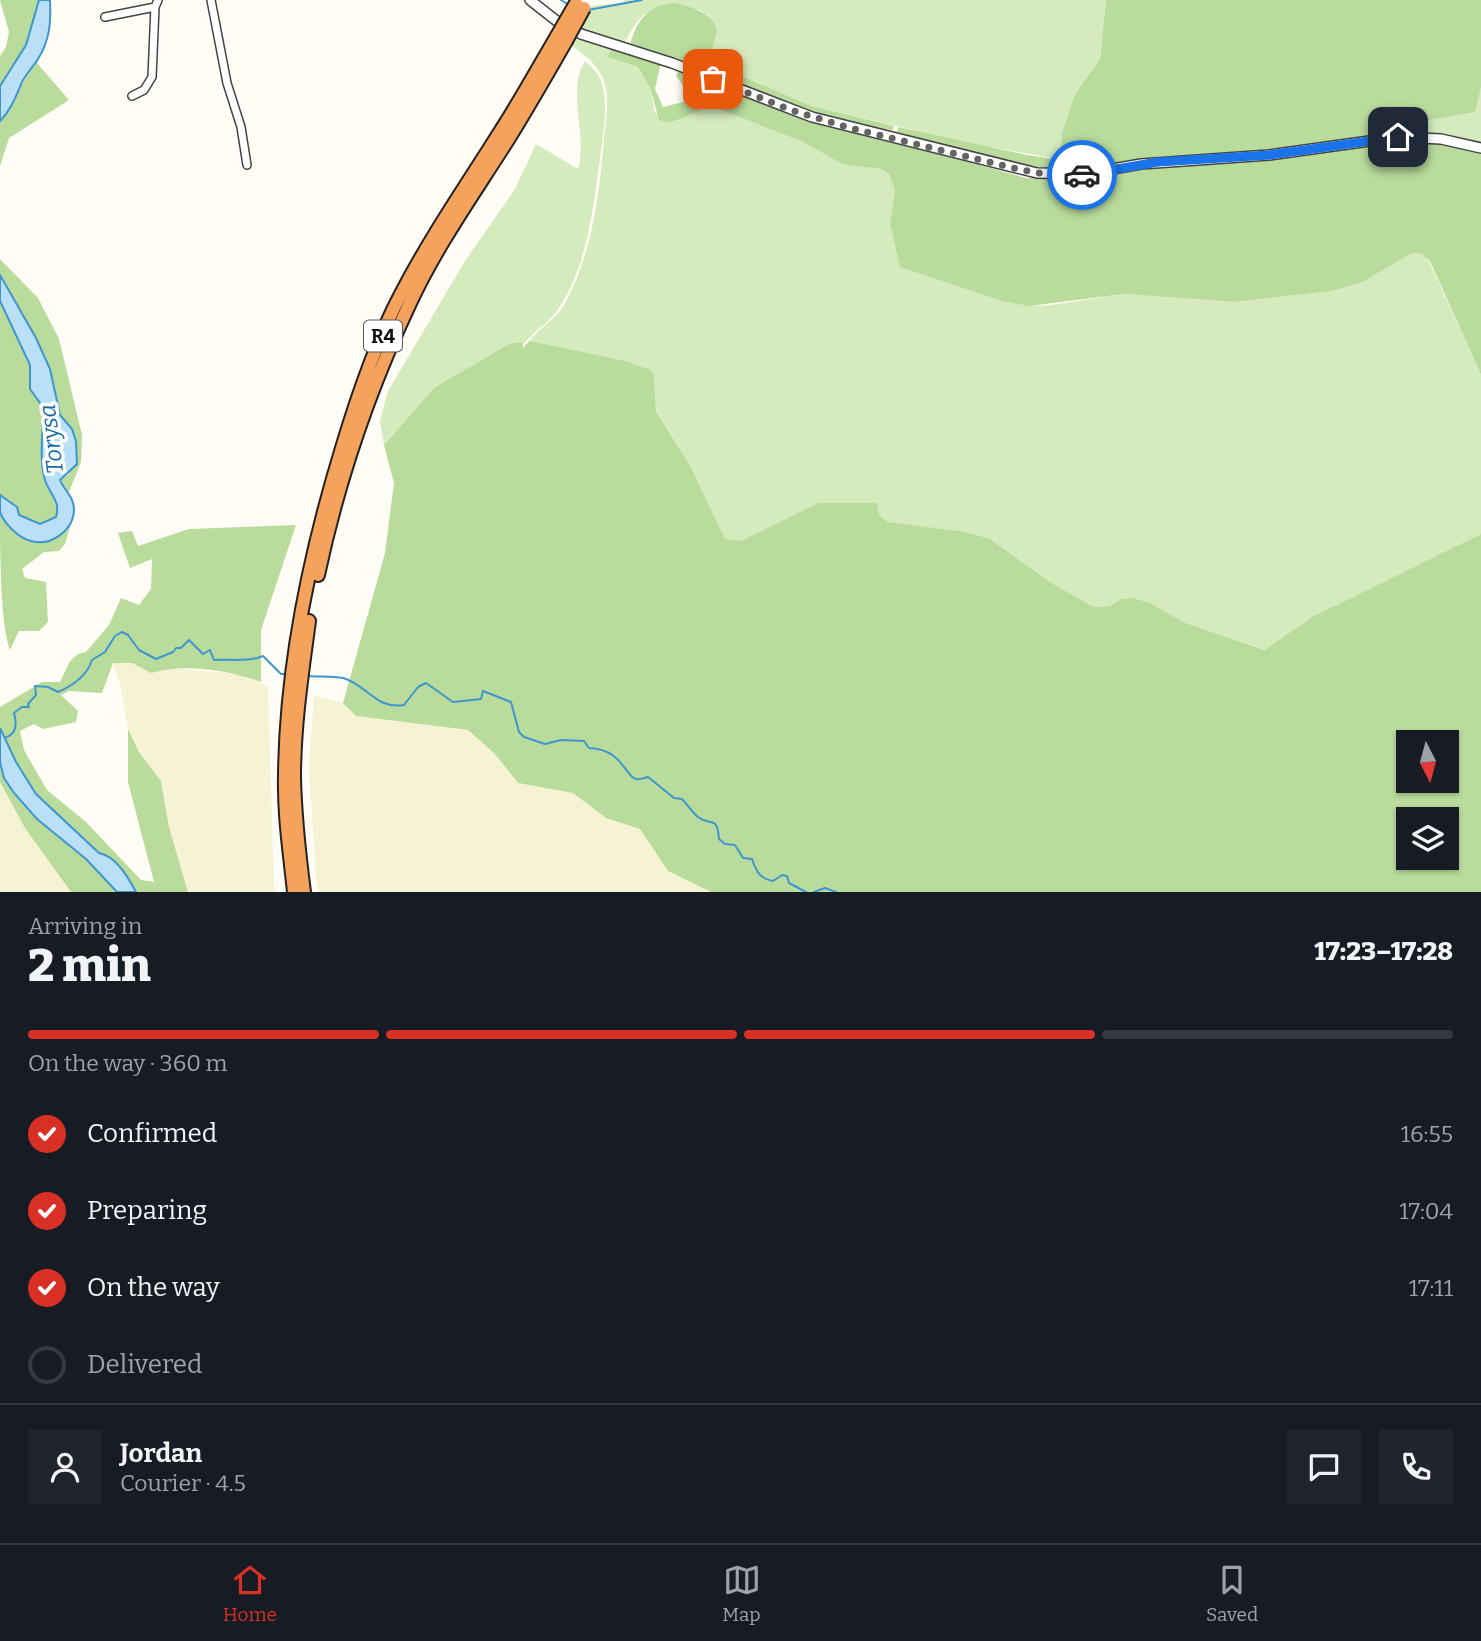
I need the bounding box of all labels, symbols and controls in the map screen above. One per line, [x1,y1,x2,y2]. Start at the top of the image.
pin [683,49,743,109]
icon: bag [694,60,732,98]
pin [1368,107,1428,167]
icon: home [1379,118,1417,156]
courier [1047,140,1117,210]
icon: car [1063,156,1101,194]
road number: R4 [364,320,402,352]
water label: Torysa [33,403,69,475]
north arrow [1396,730,1460,793]
map controls [1396,730,1459,870]
button: layers [1396,807,1459,870]
text: Arriving in [28,912,142,940]
text: 17:23–17:28 [1314,936,1453,967]
text: 2 min [28,938,151,993]
text: On the way · 360 m [28,1049,227,1077]
icon: check [28,1115,66,1153]
text: Confirmed [87,1118,217,1149]
text: 16:55 [1401,1120,1453,1148]
icon: check [28,1192,66,1230]
text: Preparing [87,1195,207,1226]
text: 17:04 [1399,1197,1453,1225]
icon: check [28,1269,66,1307]
text: On the way [87,1272,220,1303]
text: 17:11 [1409,1274,1453,1302]
text: Delivered [87,1349,202,1380]
button: person [28,1430,102,1504]
button: chat [1287,1430,1361,1504]
button: phone [1379,1430,1453,1504]
text: Jordan [120,1438,202,1469]
text: Courier · 4.5 [120,1469,246,1497]
tab: Home [223,1561,277,1626]
tab: Map [722,1561,761,1626]
tab: Saved [1206,1561,1258,1626]

